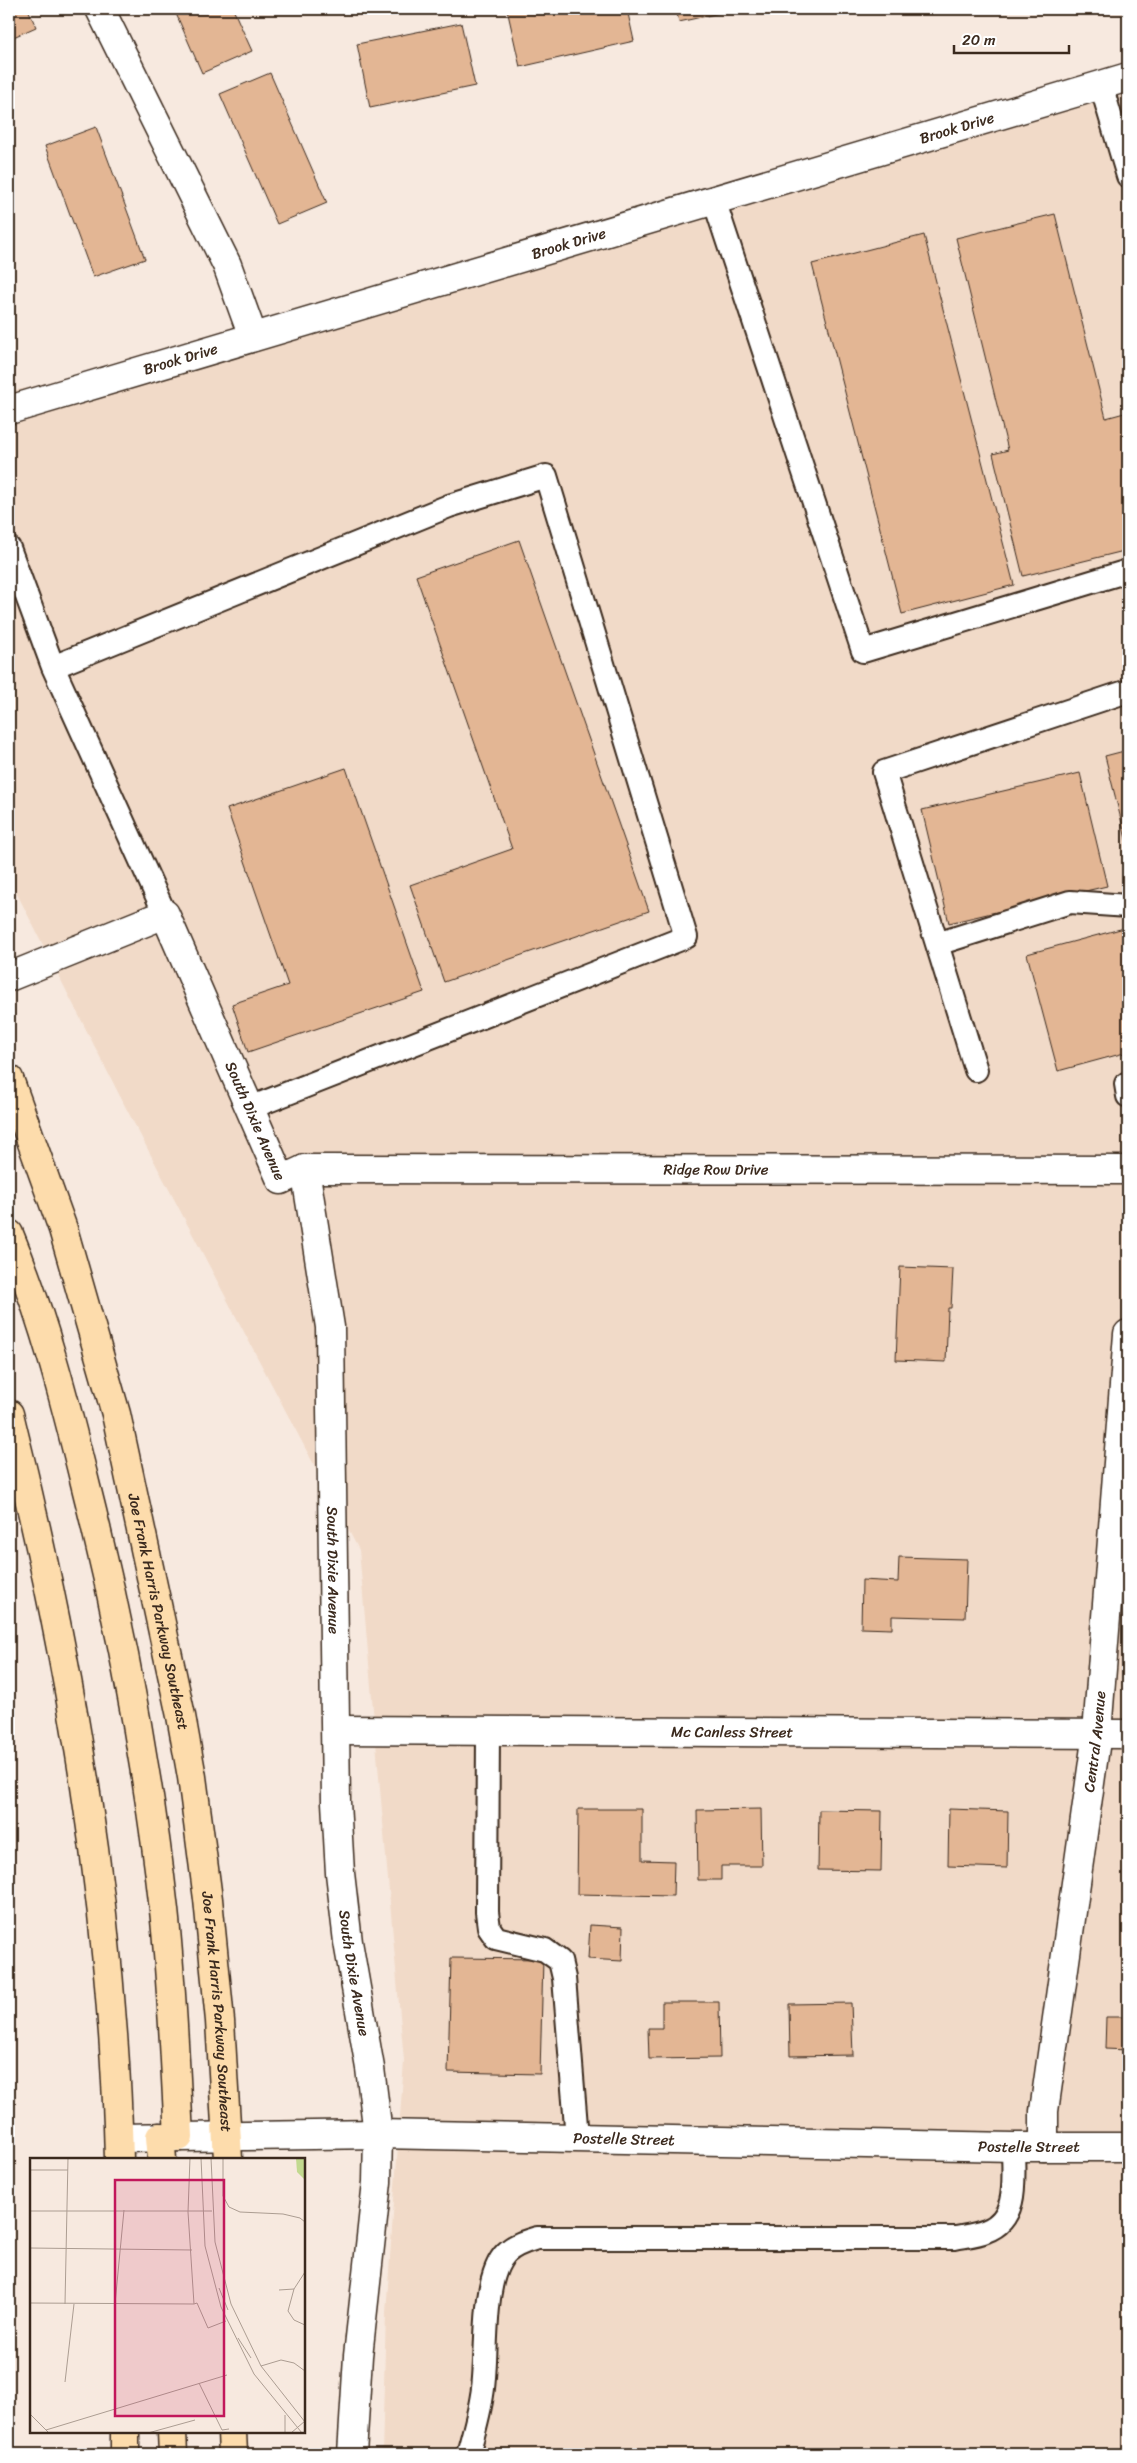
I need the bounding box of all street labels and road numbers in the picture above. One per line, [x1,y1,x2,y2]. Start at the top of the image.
street label: Brook Drive [916,104,998,151]
street label: Brook Drive [528,220,609,267]
street label: Brook Drive [140,335,221,382]
street label: South Dixie Avenue [218,1057,293,1185]
street label: Ridge Row Drive [663,1156,769,1183]
street label: Joe Frank Harris Parkway Southeast [120,1490,196,1732]
street label: South Dixie Avenue [319,1506,347,1635]
street label: Central Avenue [1076,1690,1113,1794]
street label: Mc Canless Street [671,1719,793,1745]
street label: Joe Frank Harris Parkway Southeast [194,1889,239,2133]
street label: South Dixie Avenue [331,1908,377,2039]
street label: Postelle Street [573,2125,675,2153]
street label: Postelle Street [978,2133,1080,2160]

